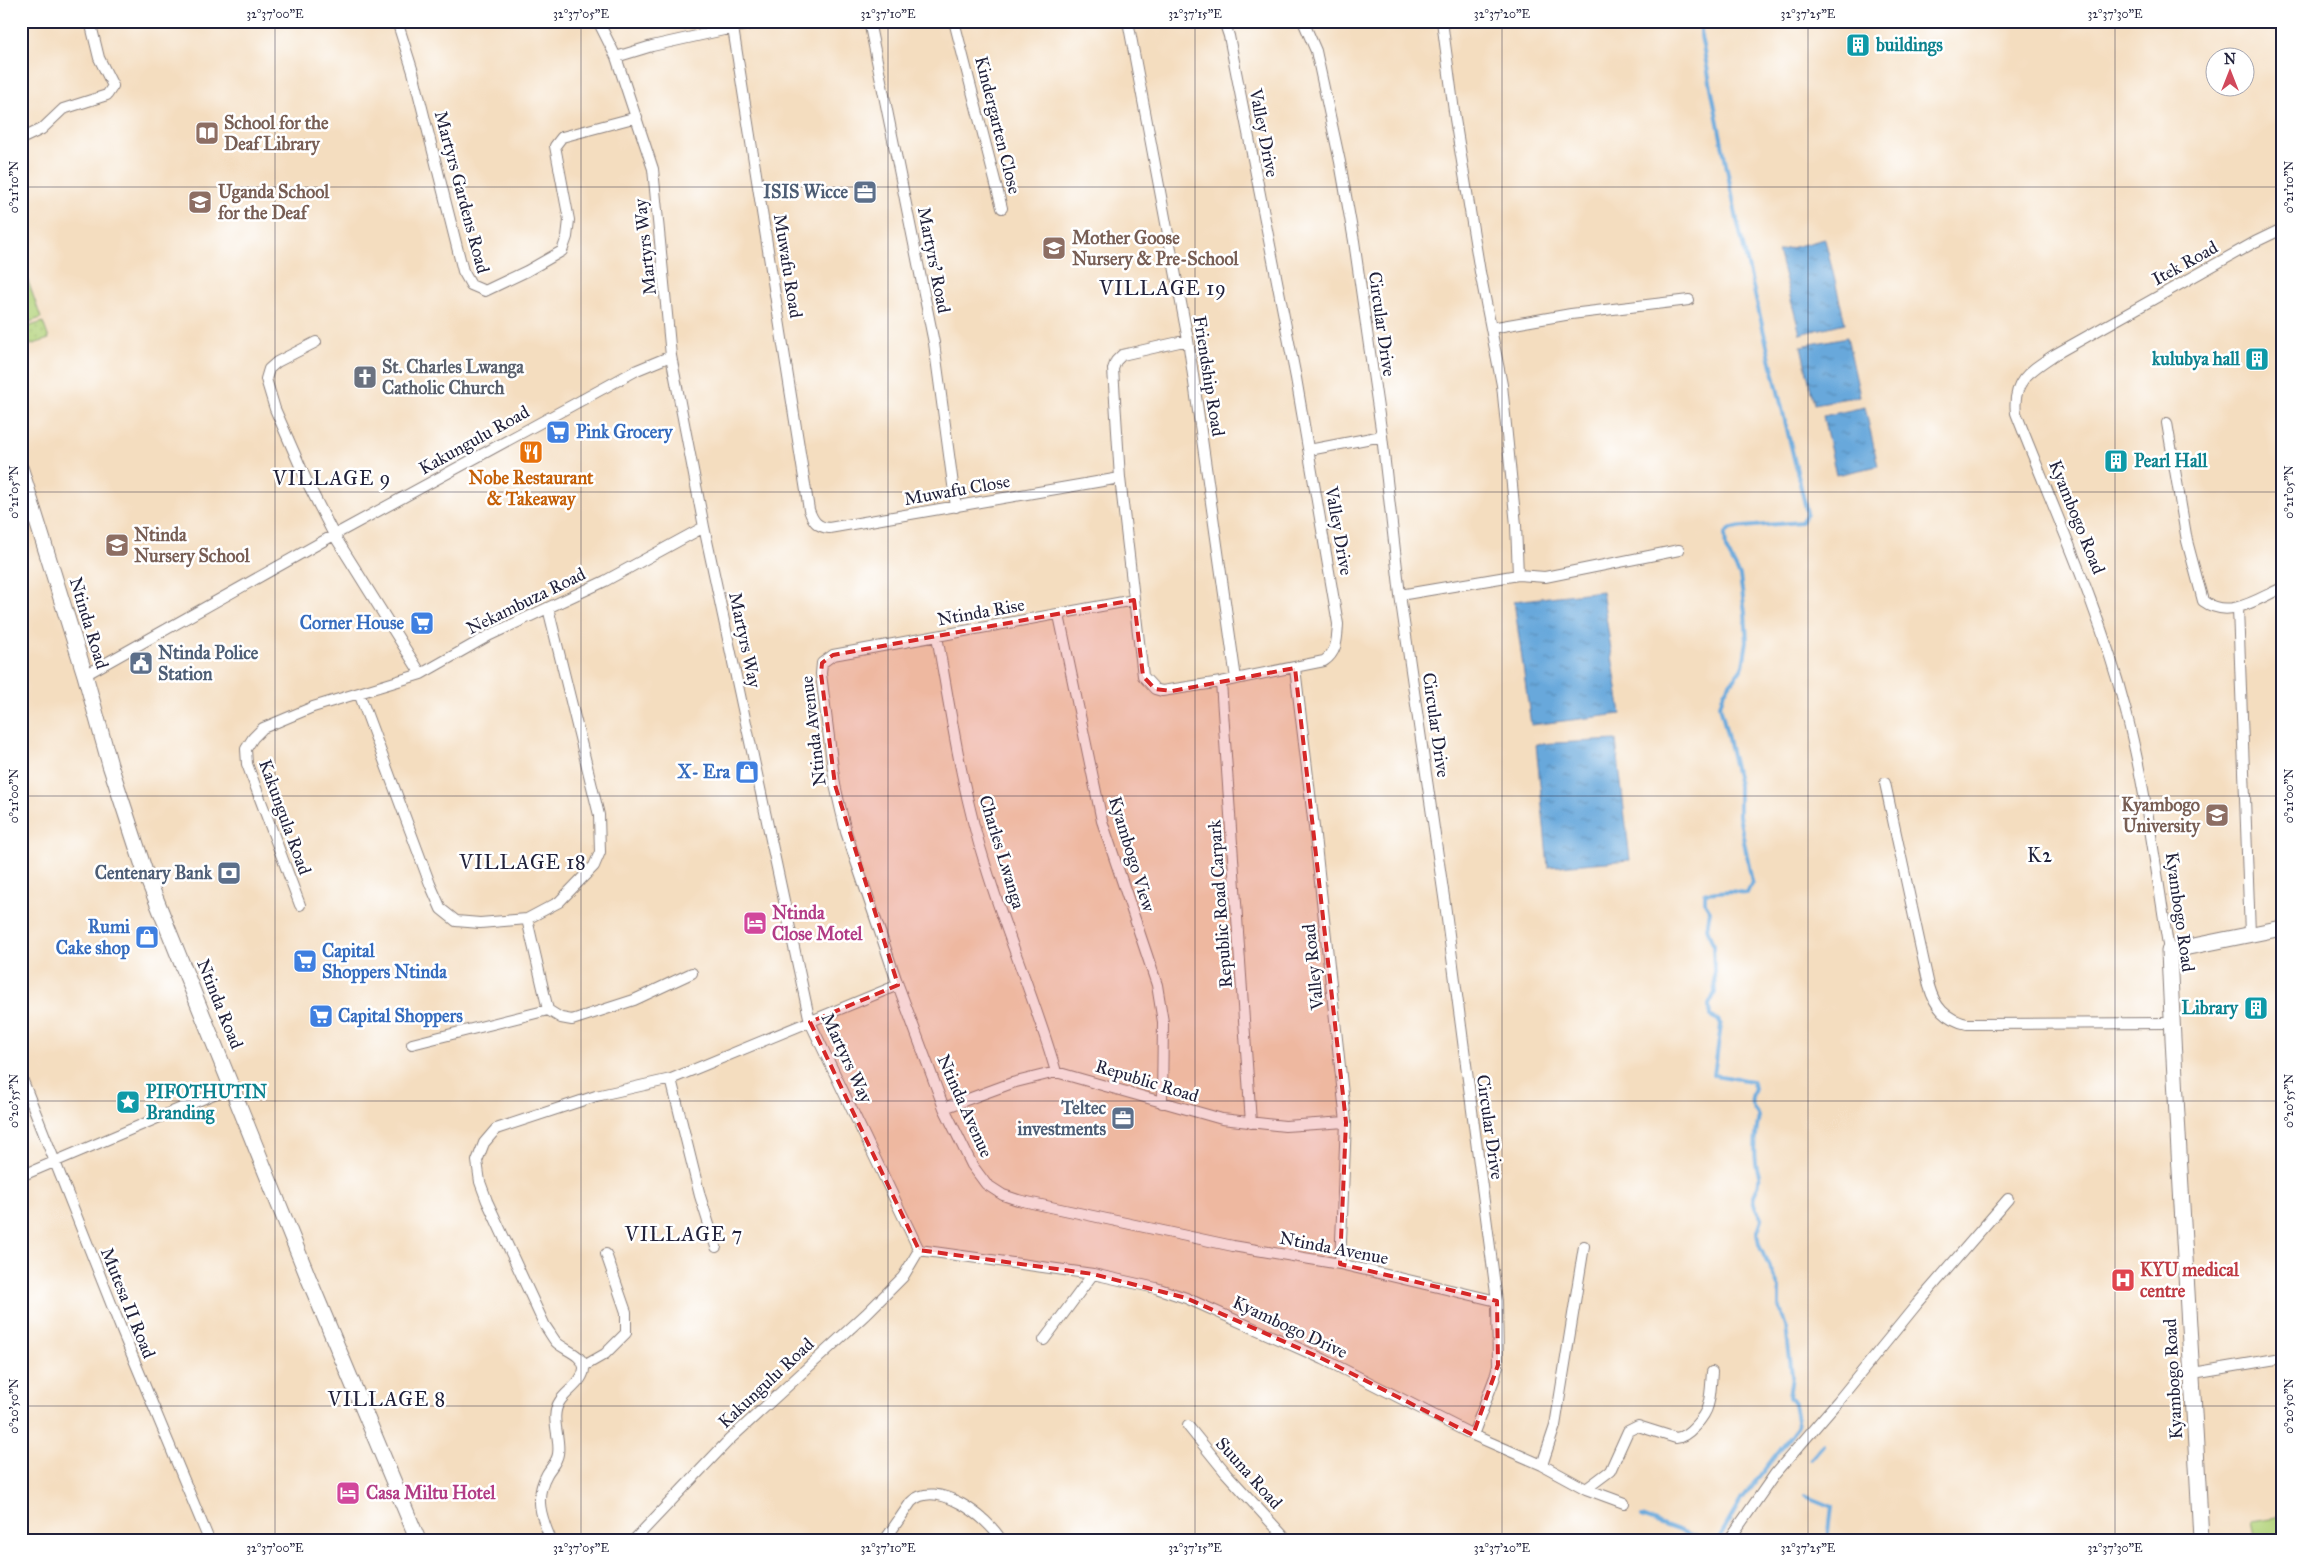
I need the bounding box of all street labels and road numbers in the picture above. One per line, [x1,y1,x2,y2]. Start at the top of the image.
street label: Kindergarten Close [969,54,1026,196]
street label: Valley Drive [1244,86,1283,179]
street label: Martyrs Gardens Road [430,108,494,276]
street label: Martyrs Way [629,197,661,296]
street label: Martyrs' Road [913,205,955,315]
street label: Muwafu Road [769,212,807,320]
street label: Itek Road [2148,236,2222,290]
street label: Circular Drive [1364,270,1400,378]
street label: Friendship Road [1189,314,1229,438]
street label: Kakungulu Road [415,401,534,480]
street label: Kyambogo Road [2043,457,2110,578]
street label: Muwafu Close [902,470,1012,510]
street label: Valley Drive [1320,484,1358,577]
street label: Nekambuza Road [463,563,589,639]
street label: Ntinda Road [65,574,113,672]
street label: Martyrs Way [724,590,766,690]
street label: Ntinda Rise [936,594,1026,630]
street label: Circular Drive [1418,671,1454,779]
street label: Ntinda Avenue [795,675,831,787]
street label: Kakungula Road [253,756,316,878]
street label: Charles Lwanga [973,793,1030,912]
street label: Kyambogo View [1103,794,1160,915]
street label: Republic Road Carpark [1203,818,1237,989]
street label: Kyambogo Road [2160,851,2199,974]
street label: Valley Road [1298,923,1329,1012]
street label: Ntinda Road [192,956,248,1052]
street label: Martyrs Way [817,1009,878,1107]
street label: Ntinda Avenue [932,1051,998,1161]
street label: Republic Road [1093,1055,1201,1107]
street label: Circular Drive [1472,1073,1508,1181]
street label: Ntinda Avenue [1278,1227,1390,1269]
street label: Mutesa II Road [96,1244,160,1362]
street label: Kyambogo Drive [1229,1291,1351,1364]
street label: Kyambogo Road [2159,1318,2188,1440]
street label: Kakungulu Road [714,1333,819,1434]
street label: Suuna Road [1211,1433,1287,1513]

